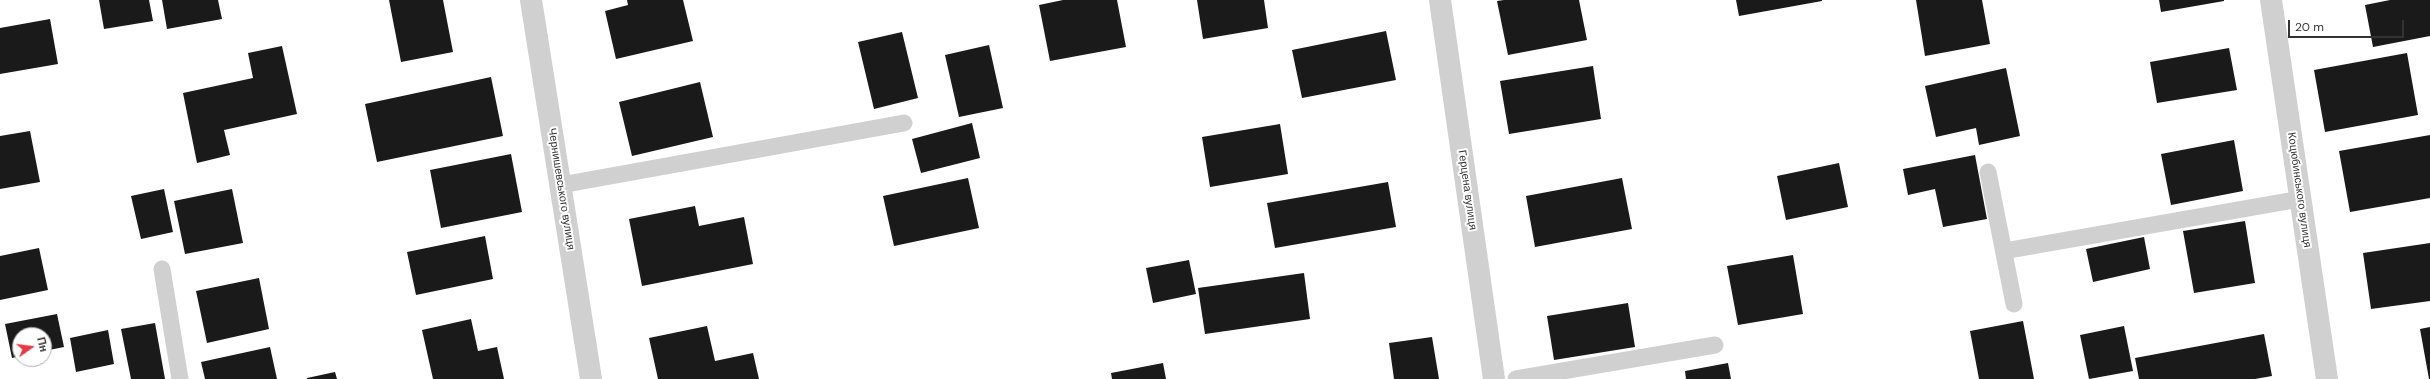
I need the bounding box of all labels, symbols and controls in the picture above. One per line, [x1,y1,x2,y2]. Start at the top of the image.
scale bar [2290,12,2406,38]
text: 20 m [2295,19,2324,35]
street label: Чернишевського вулиця [545,127,577,251]
street label: Коцюбинського вулиця [2284,131,2314,249]
street label: Герцена вулиця [1455,149,1479,231]
north arrow [12,327,52,367]
text: Пн [34,336,51,353]

